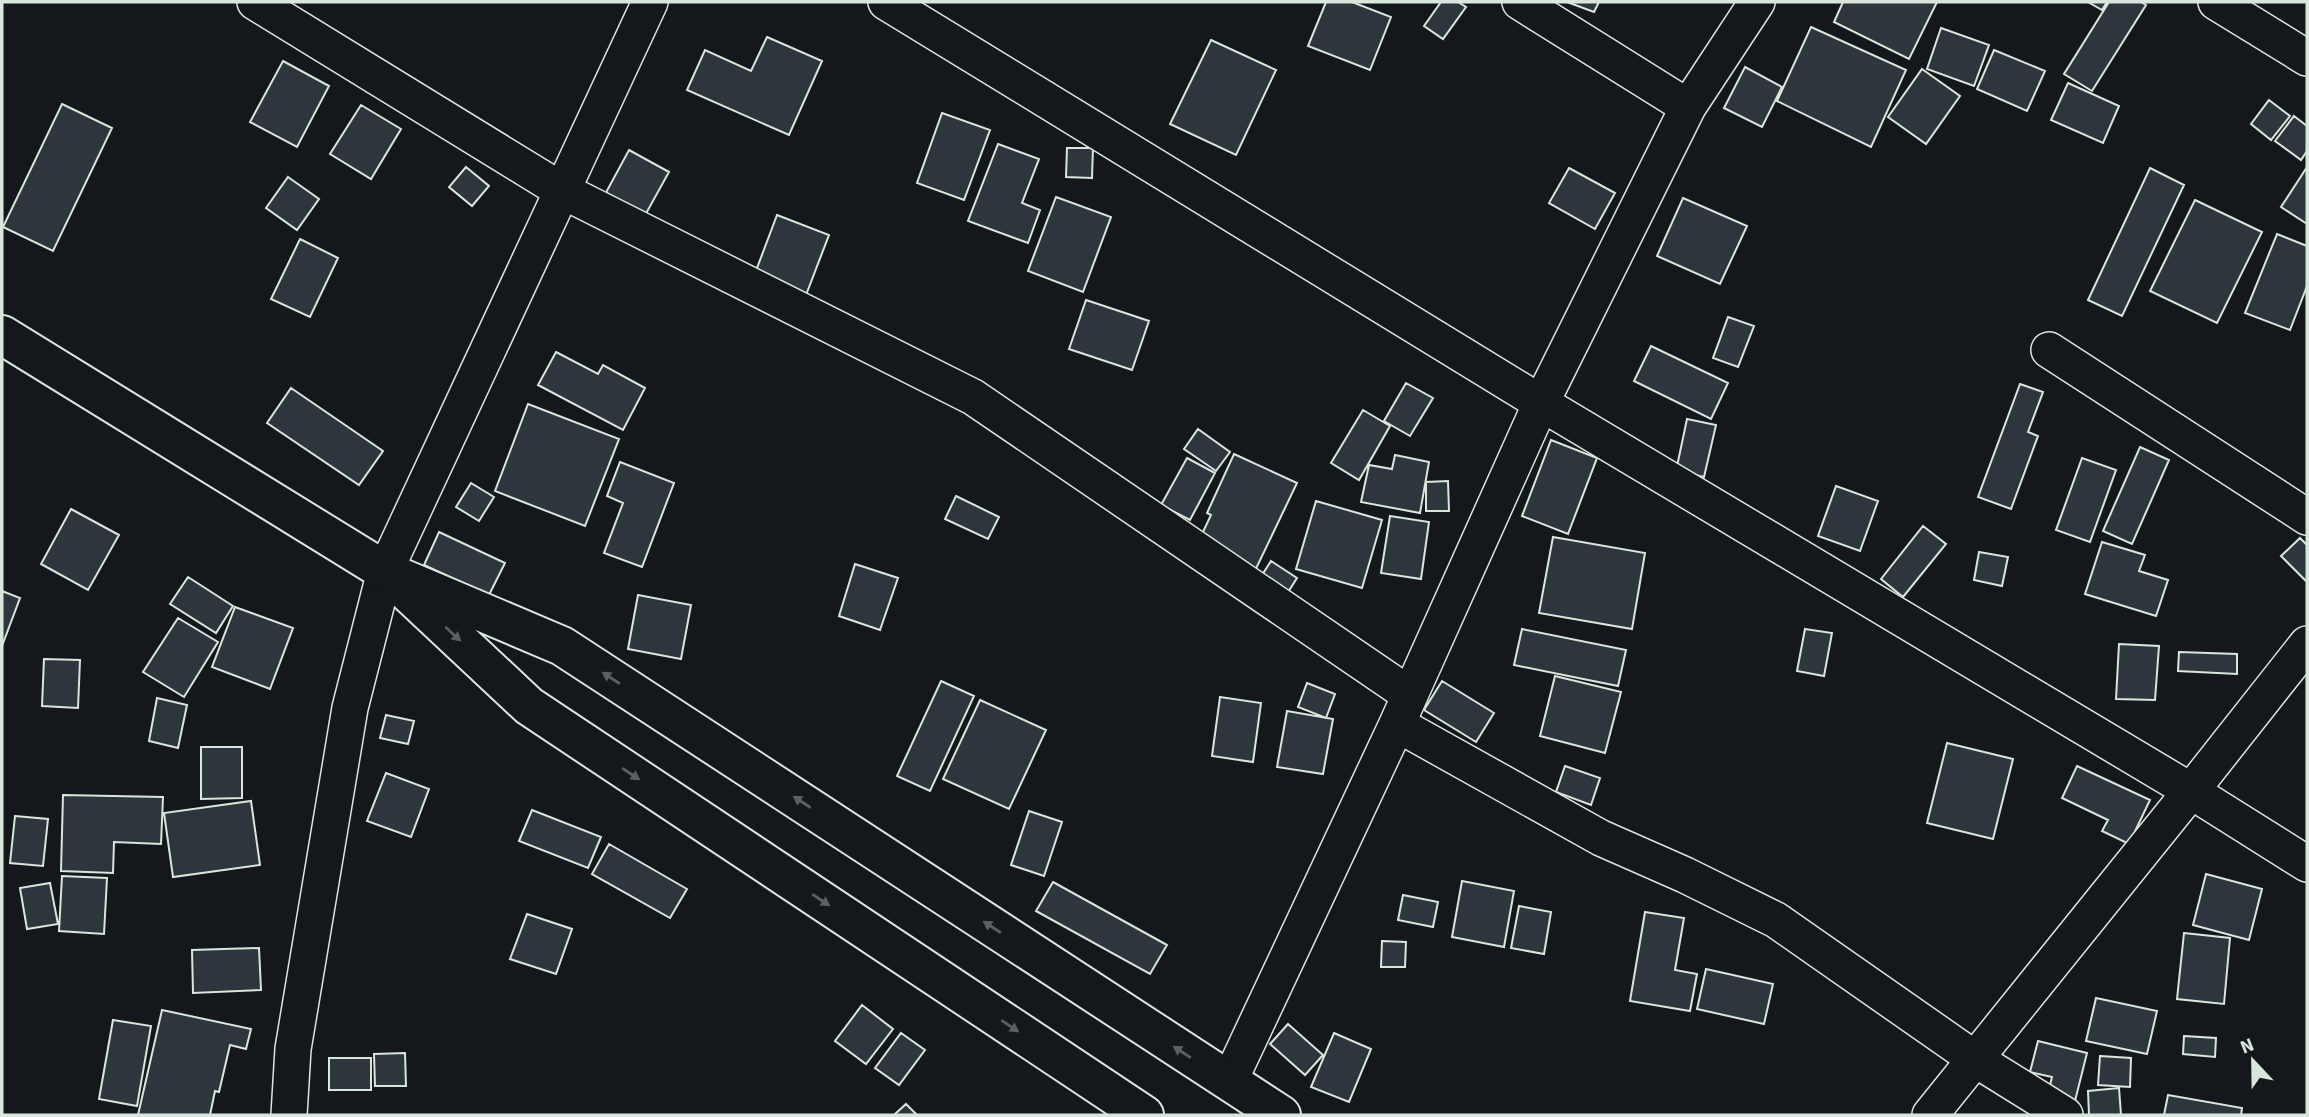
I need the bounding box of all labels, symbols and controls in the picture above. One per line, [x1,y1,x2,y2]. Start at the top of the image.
one-way arrow [444,626,461,642]
one-way arrow [602,671,620,685]
one-way arrow [622,767,641,780]
one-way arrow [792,796,811,809]
one-way arrow [812,893,830,907]
one-way arrow [983,920,1001,934]
one-way arrow [1001,1019,1019,1033]
north arrow [2218,1026,2288,1096]
text: N [2236,1032,2258,1062]
one-way arrow [1173,1045,1192,1058]

